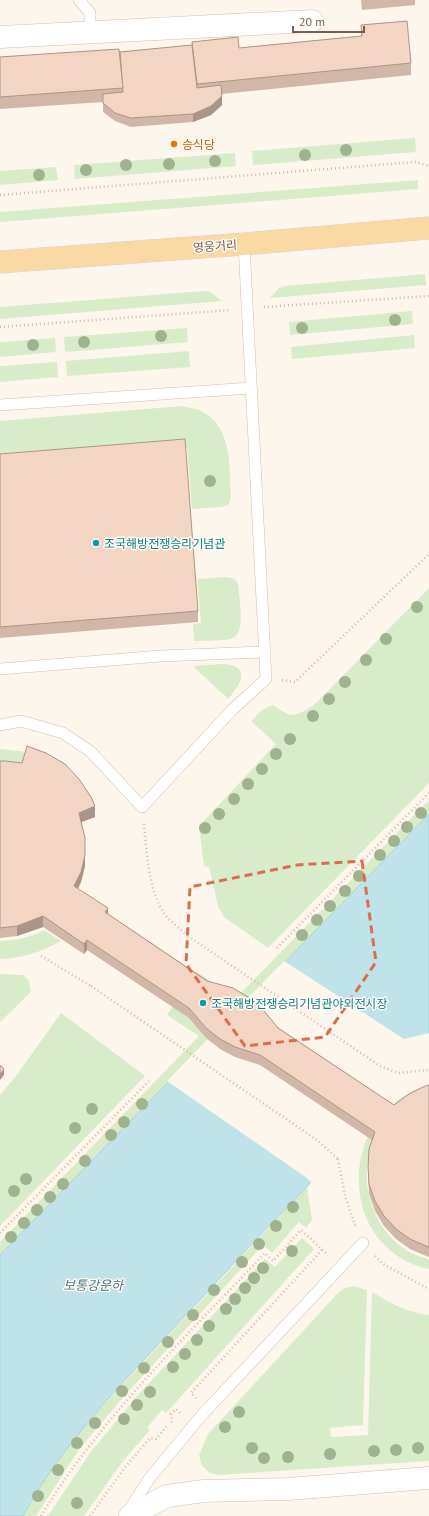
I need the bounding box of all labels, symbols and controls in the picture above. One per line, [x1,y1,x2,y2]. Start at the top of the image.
scale bar [293,8,364,34]
text: 20 m [299,14,325,29]
place label: 승식당 [182,137,215,152]
marker: 승식당 [169,139,179,149]
street label: 영웅거리 [192,237,238,255]
place label: 조국해방전쟁승리기념관 [104,536,225,551]
marker: 조국해방전쟁승리기념관 [91,538,101,548]
place label: 조국해방전쟁승리기념관야외전시장 [211,996,388,1011]
marker: 조국해방전쟁승리기념관야외전시장 [198,998,208,1008]
water label: 보통강운하 [63,1277,125,1294]

